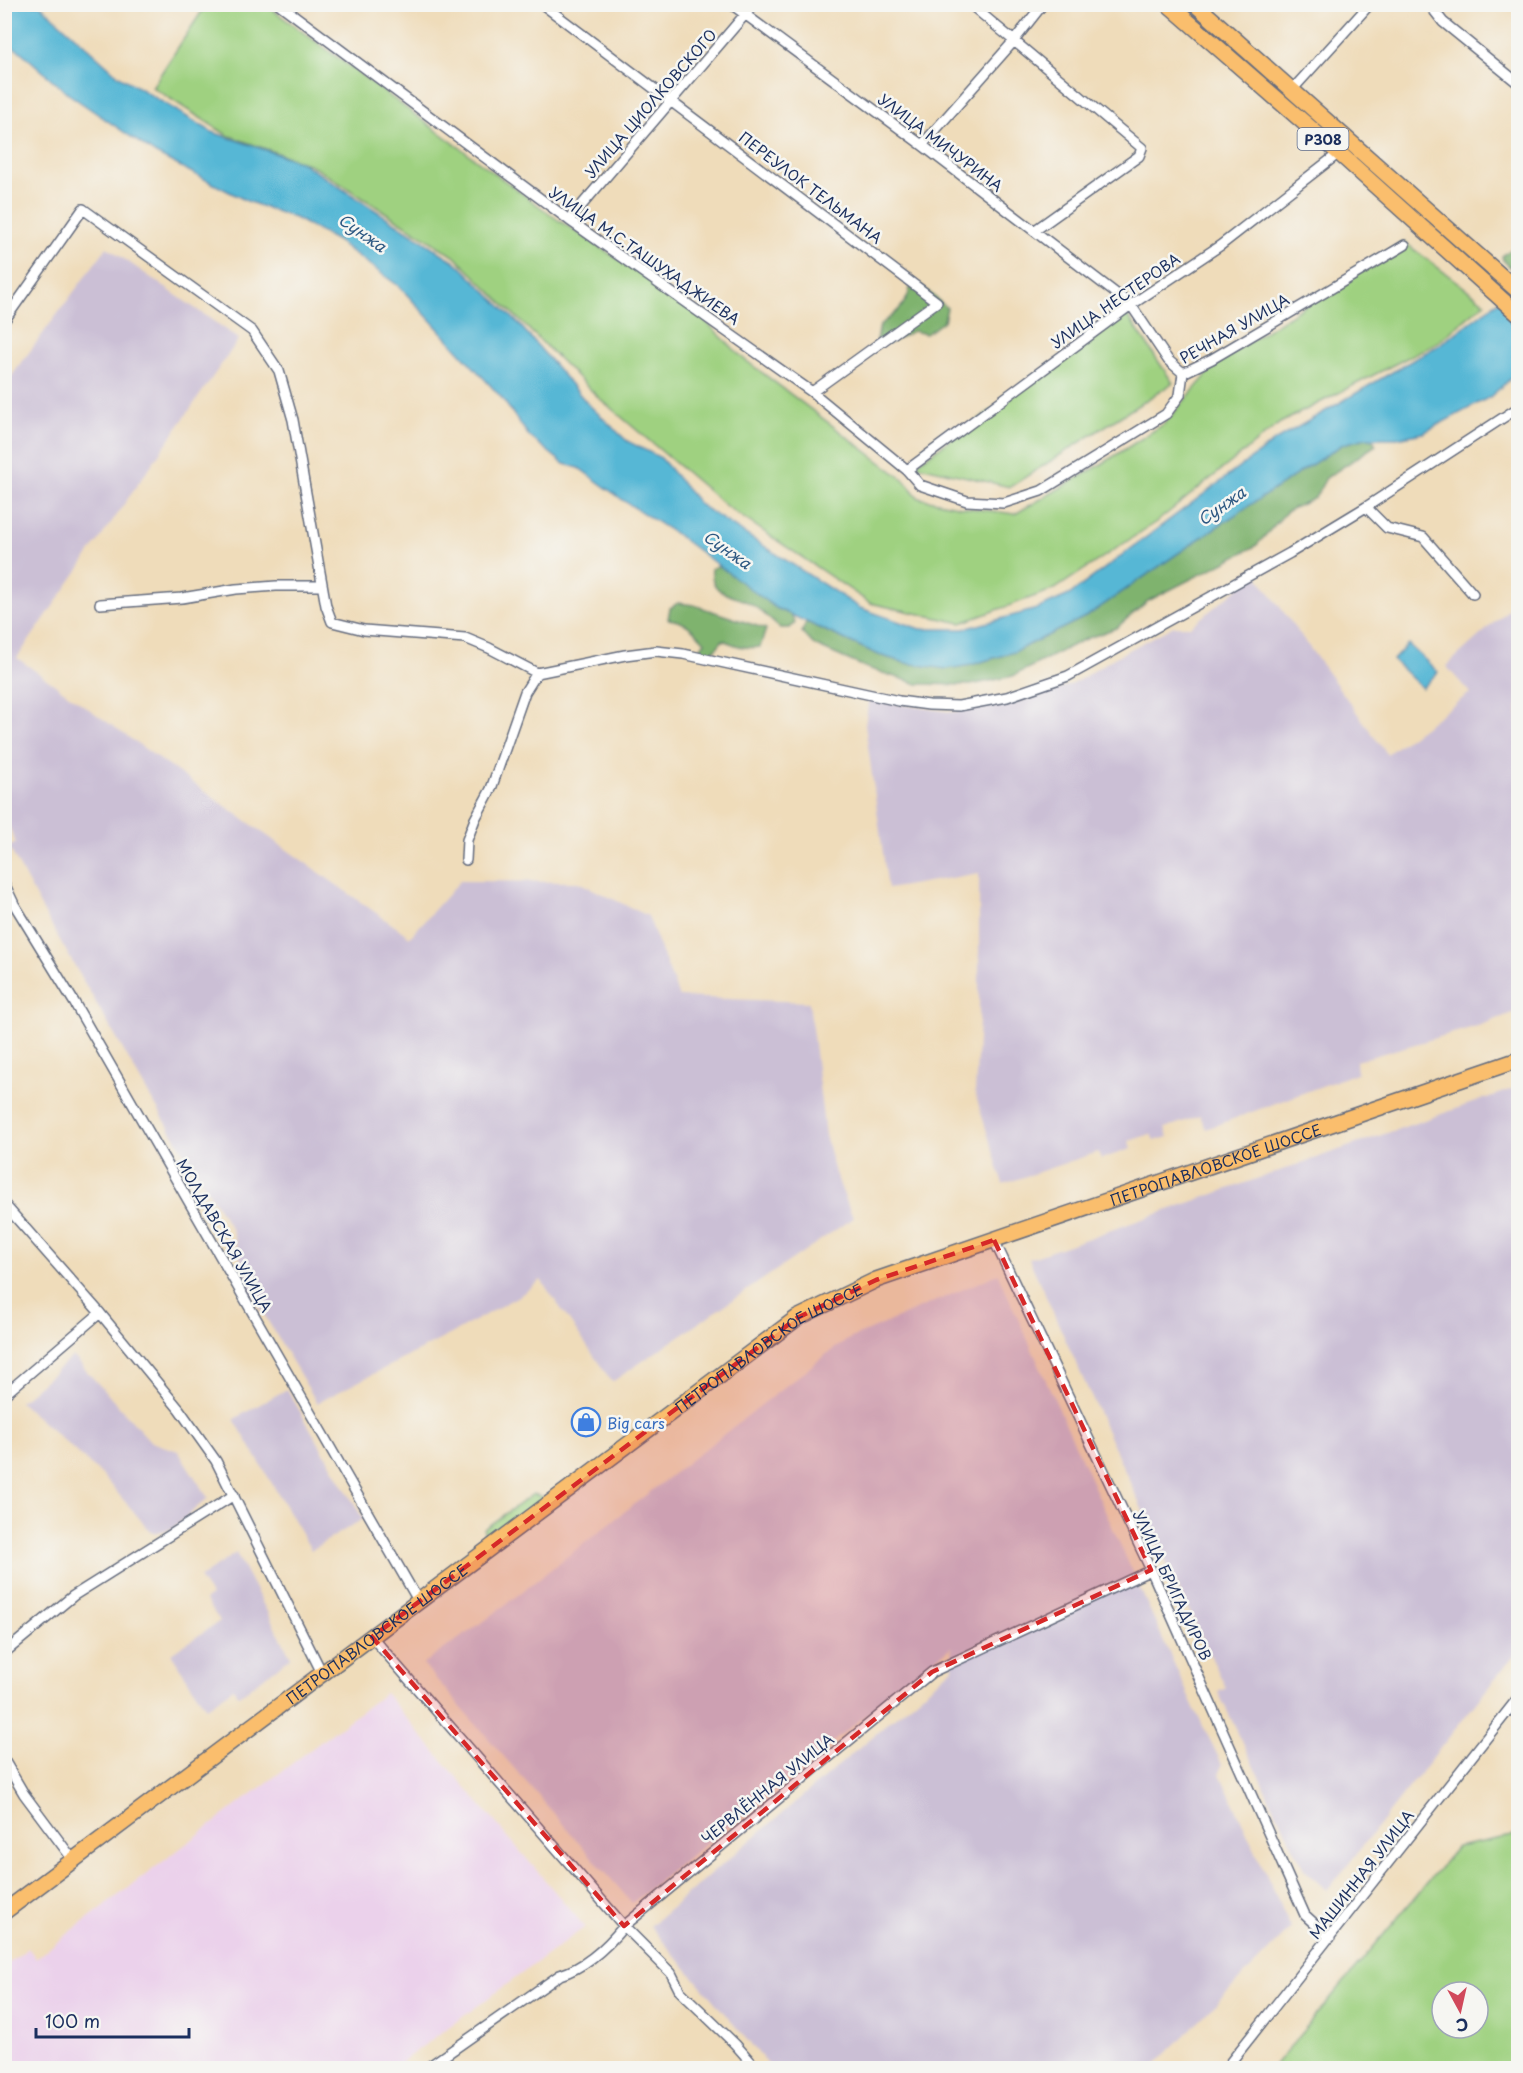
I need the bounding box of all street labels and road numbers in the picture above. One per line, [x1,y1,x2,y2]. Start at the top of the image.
street label: УЛИЦА ЦИОЛКОВСКОГО [579,23,721,183]
street label: УЛИЦА МИЧУРИНА [874,87,1008,197]
street label: ПЕРЕУЛОК ТЕЛЬМАНА [734,125,888,249]
road number: P308 [1298,128,1348,150]
street label: УЛИЦА М.С.ТАШУХАДЖИЕВА [545,180,745,330]
street label: УЛИЦА НЕСТЕРОВА [1046,247,1184,353]
street label: РЕЧНАЯ УЛИЦА [1175,287,1293,369]
street label: ПЕТРОПАВЛОВСКОЕ ШОССЕ [1107,1117,1324,1211]
street label: МОЛДАВСКАЯ УЛИЦА [172,1154,278,1316]
street label: ПЕТРОПАВЛОВСКОЕ ШОССЕ [670,1277,866,1418]
street label: УЛИЦА БРИГАДИРОВ [1128,1506,1218,1664]
street label: ПЕТРОПАВЛОВСКОЕ ШОССЕ [281,1558,472,1709]
street label: ЧЕРВЛЁННАЯ УЛИЦА [696,1727,838,1849]
street label: МАШИННАЯ УЛИЦА [1303,1804,1419,1944]

